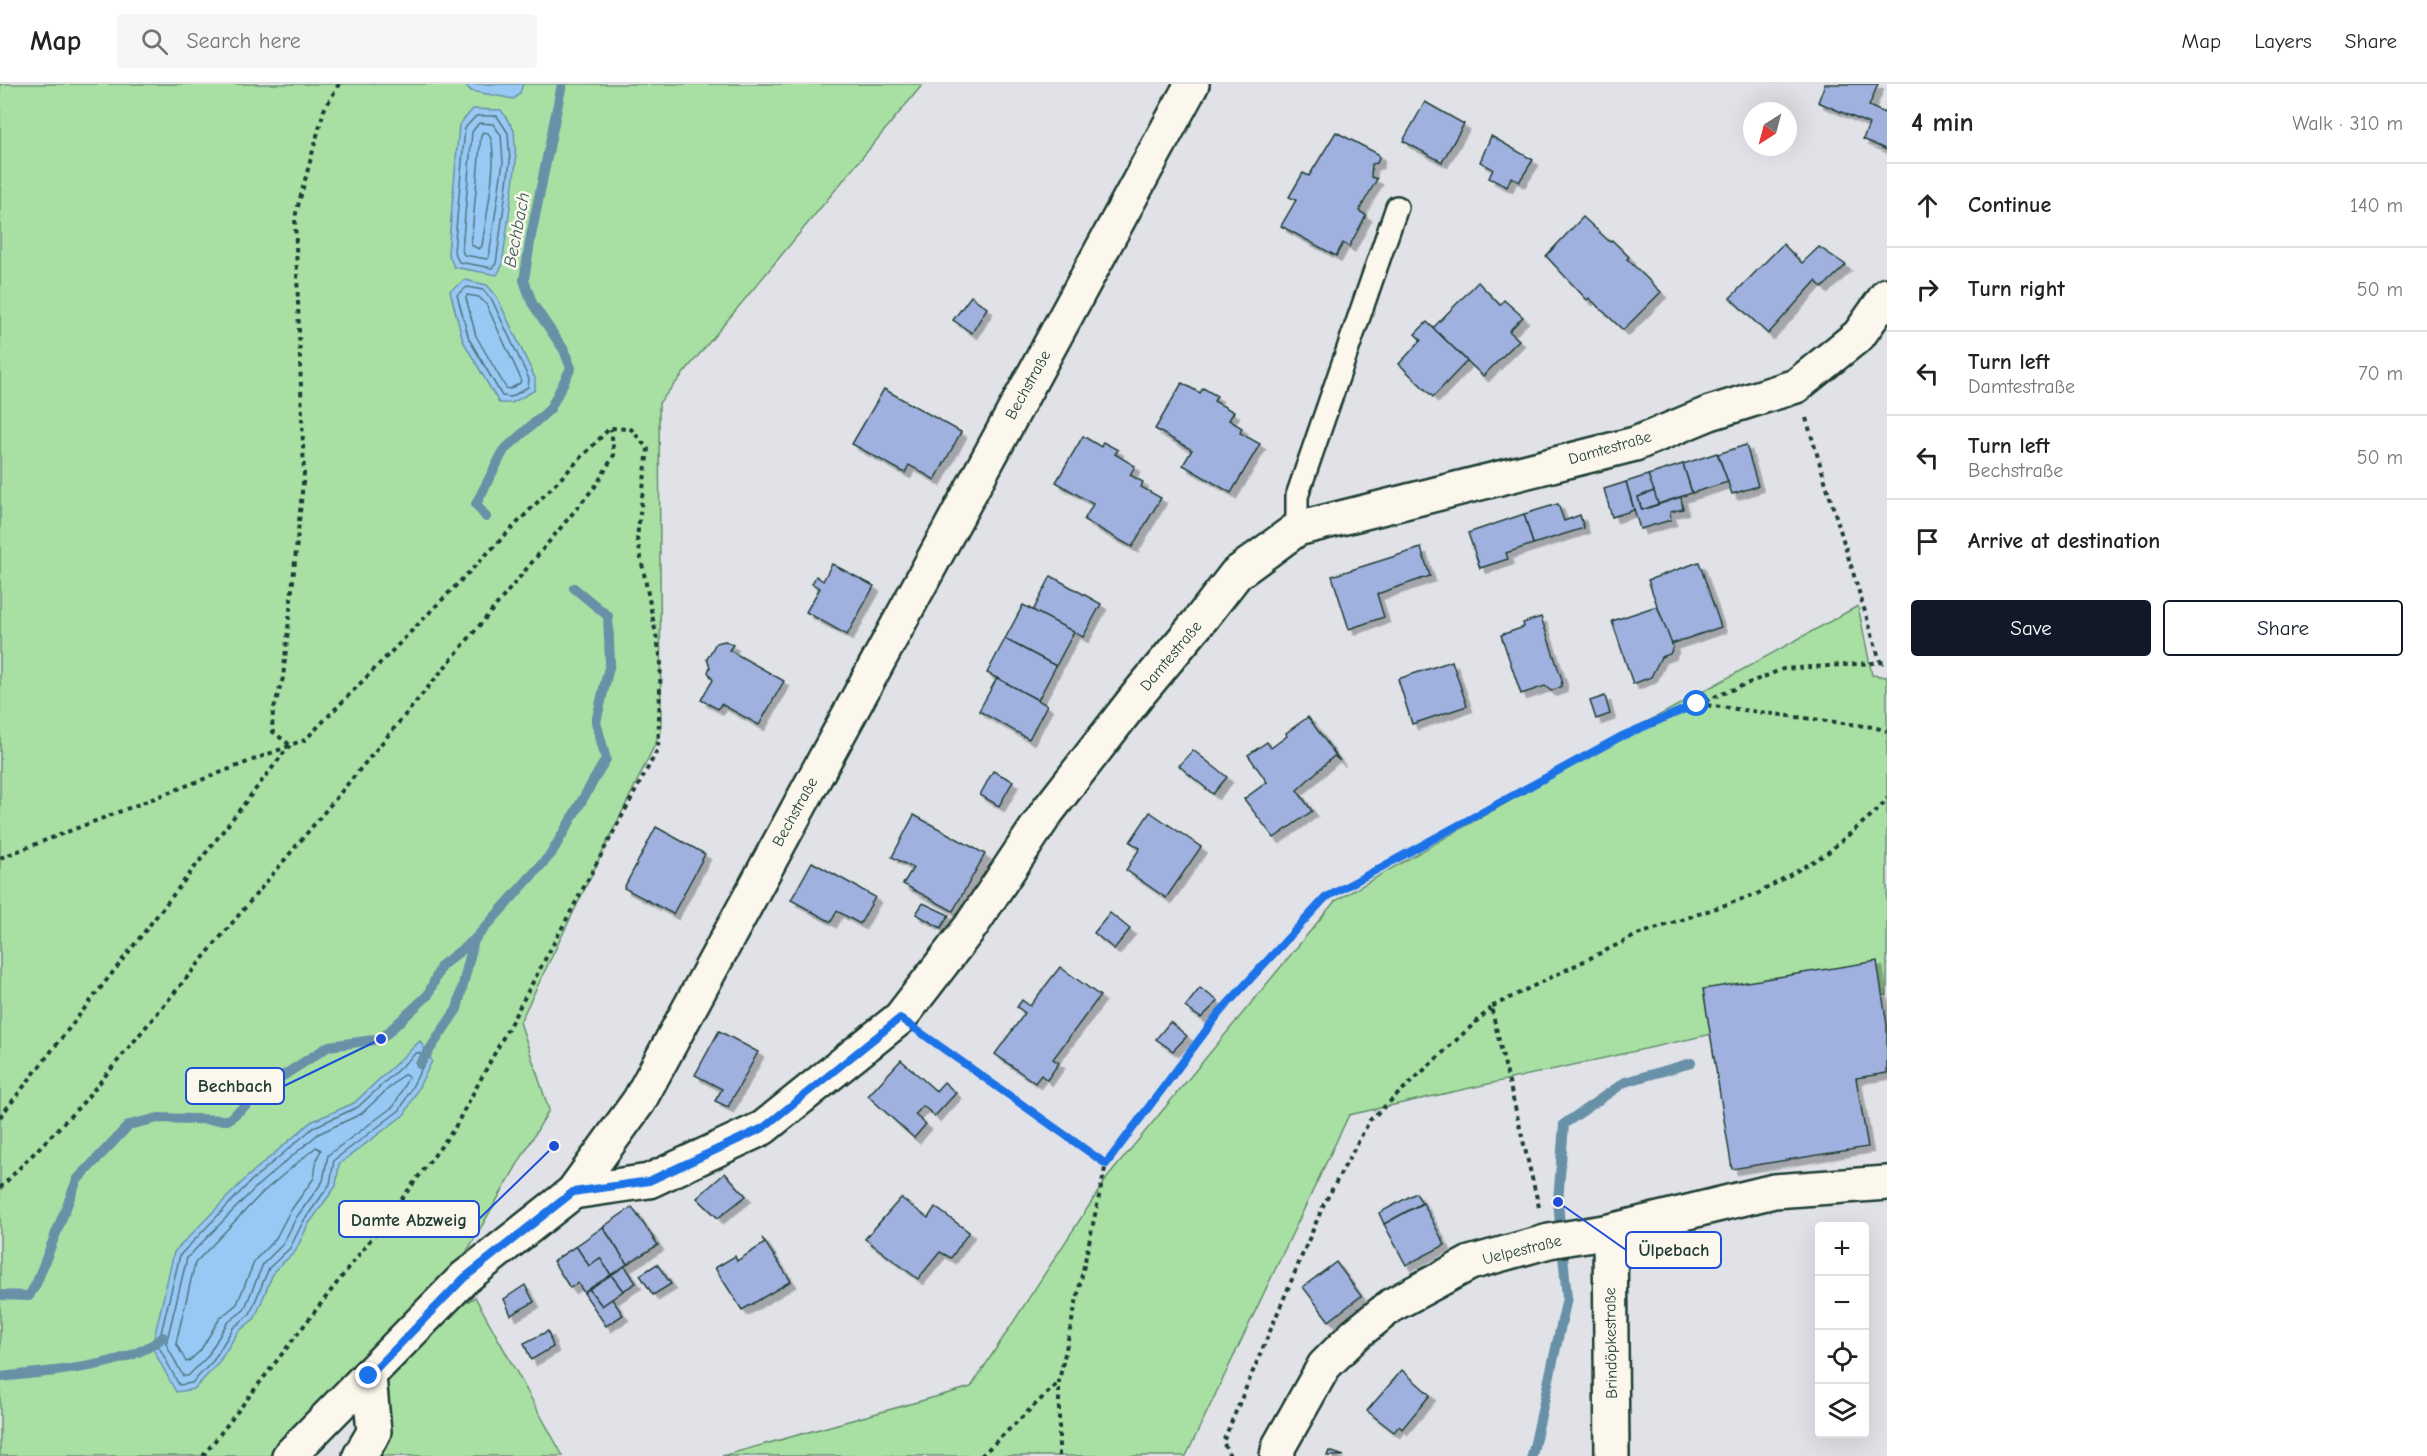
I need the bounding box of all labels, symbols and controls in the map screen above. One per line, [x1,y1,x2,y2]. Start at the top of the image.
search box [117,14,537,68]
text: Map [30,25,81,57]
icon: search [138,25,171,58]
text: Search here [186,28,301,54]
text: Map [2182,29,2221,53]
text: Layers [2254,29,2312,53]
text: Share [2345,29,2397,53]
north arrow [1743,102,1797,156]
text: 4 min [1911,108,1974,138]
text: Walk · 310 m [2292,112,2403,135]
icon: ahead [1911,189,1944,222]
water label: Bechbach [499,191,535,269]
text: Continue [1968,192,2051,218]
text: 140 m [2350,194,2403,217]
icon: right [1911,273,1944,306]
text: Turn right [1968,276,2065,302]
text: 50 m [2357,278,2403,301]
street label: Bechstraße [1002,347,1054,423]
text: Turn left [1968,349,2050,375]
icon: left [1911,357,1944,390]
text: 70 m [2358,362,2403,385]
text: Damtestraße [1968,375,2075,398]
street label: Damtestraße [1566,428,1654,468]
text: Turn left [1968,433,2050,459]
icon: left [1911,441,1944,474]
text: 50 m [2357,446,2403,469]
text: Bechstraße [1968,459,2063,482]
icon: arrive [1911,525,1944,558]
text: Arrive at destination [1968,528,2160,554]
button: Save [1911,600,2151,656]
button: Share [2163,600,2403,656]
street label: Damtestraße [1137,617,1205,695]
route start [1683,690,1709,716]
street label: Bechstraße [769,774,821,850]
callout: Bechbach [186,1068,284,1104]
text: Bechbach [198,1076,272,1097]
callout: Damte Abzweig [339,1201,479,1237]
text: Damte Abzweig [351,1210,467,1231]
map controls [1815,1222,1869,1438]
button: + [1815,1222,1869,1276]
street label: Uelpestraße [1480,1231,1564,1269]
callout: Ülpebach [1626,1232,1721,1268]
text: Ülpebach [1638,1240,1710,1261]
button: − [1815,1276,1869,1330]
street label: Brindöpkestraße [1601,1287,1621,1399]
button: locate [1815,1330,1869,1384]
route end [355,1362,381,1388]
button: layers [1815,1384,1869,1438]

